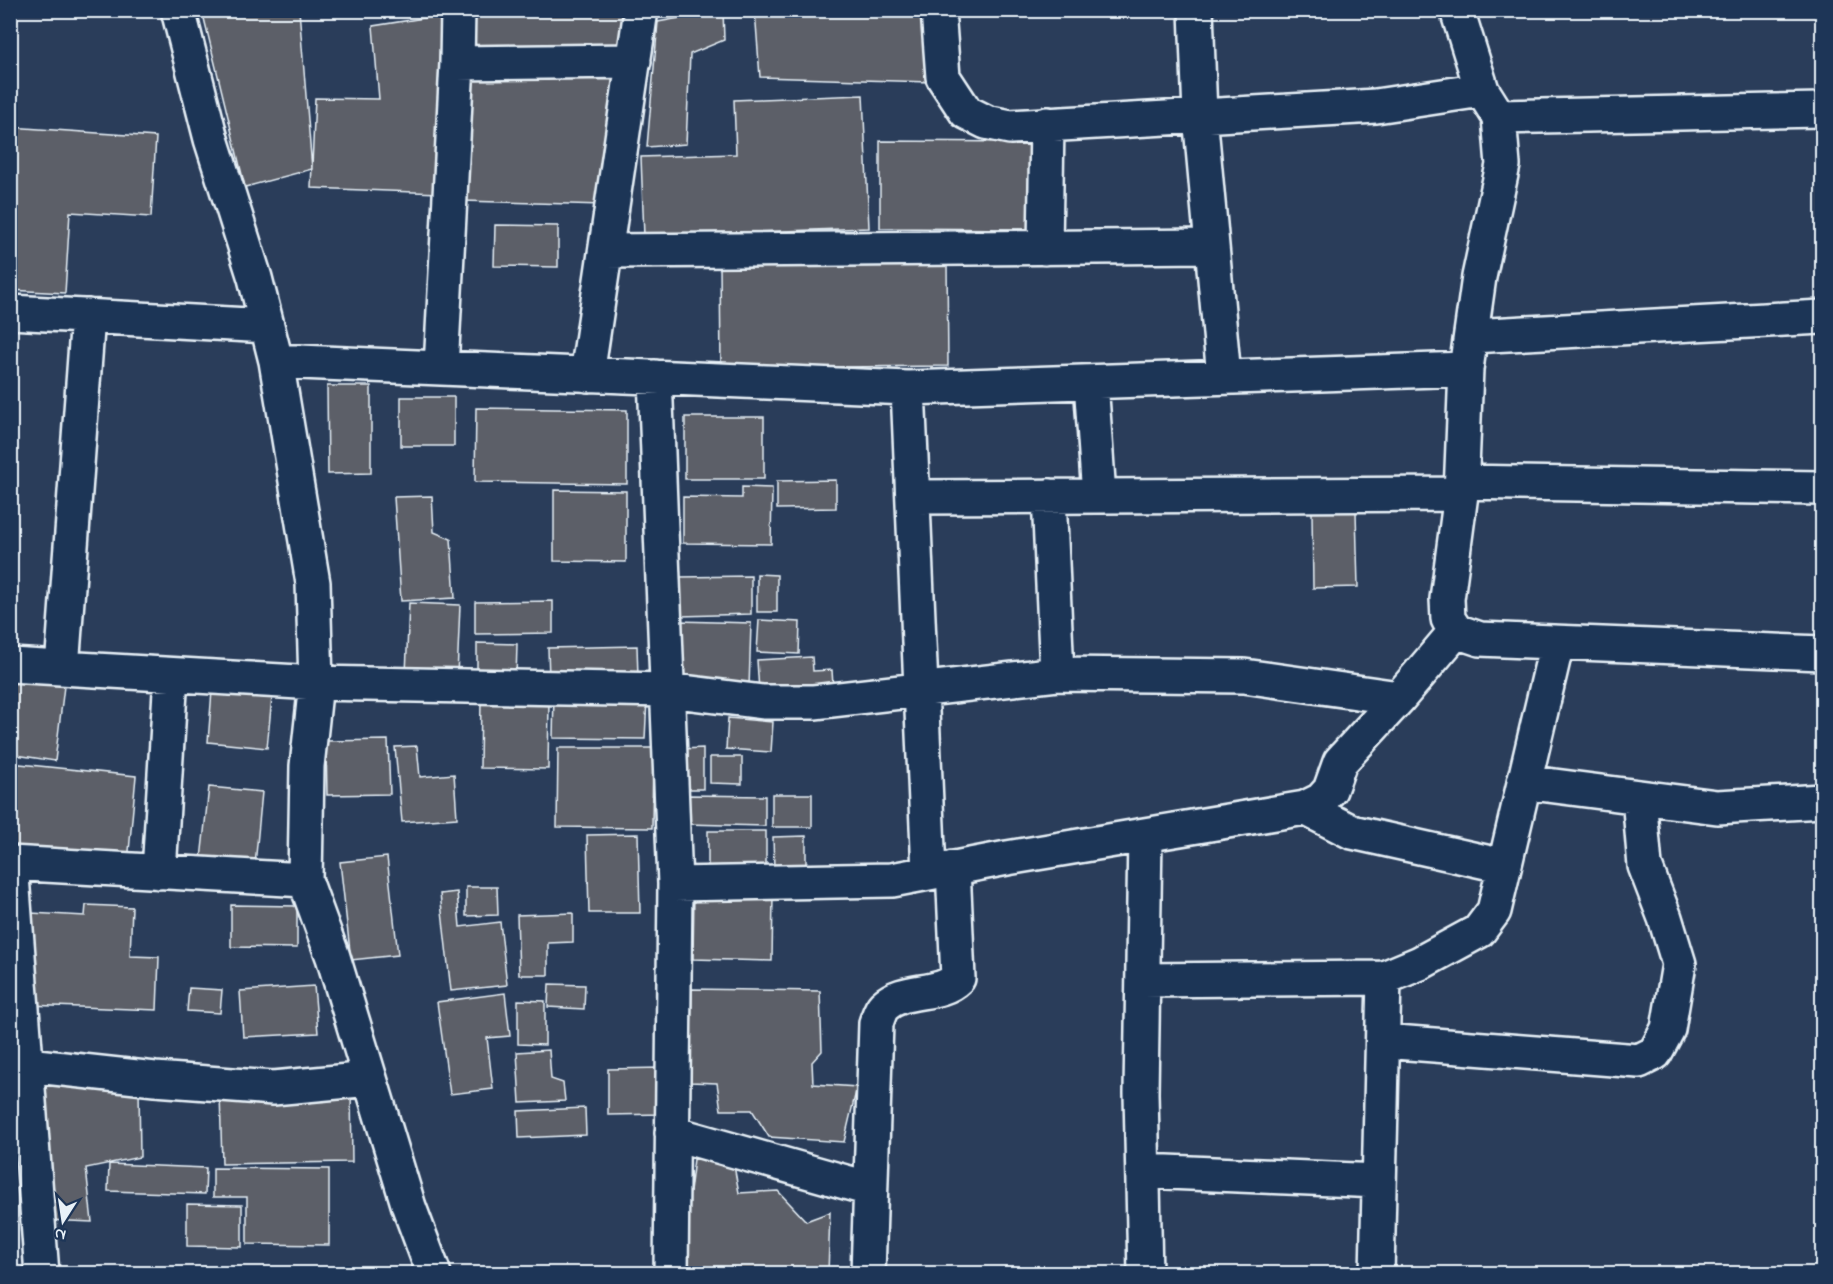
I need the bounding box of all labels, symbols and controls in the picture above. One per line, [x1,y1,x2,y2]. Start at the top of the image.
north arrow [33,1191,93,1251]
text: N [52,1221,68,1247]

